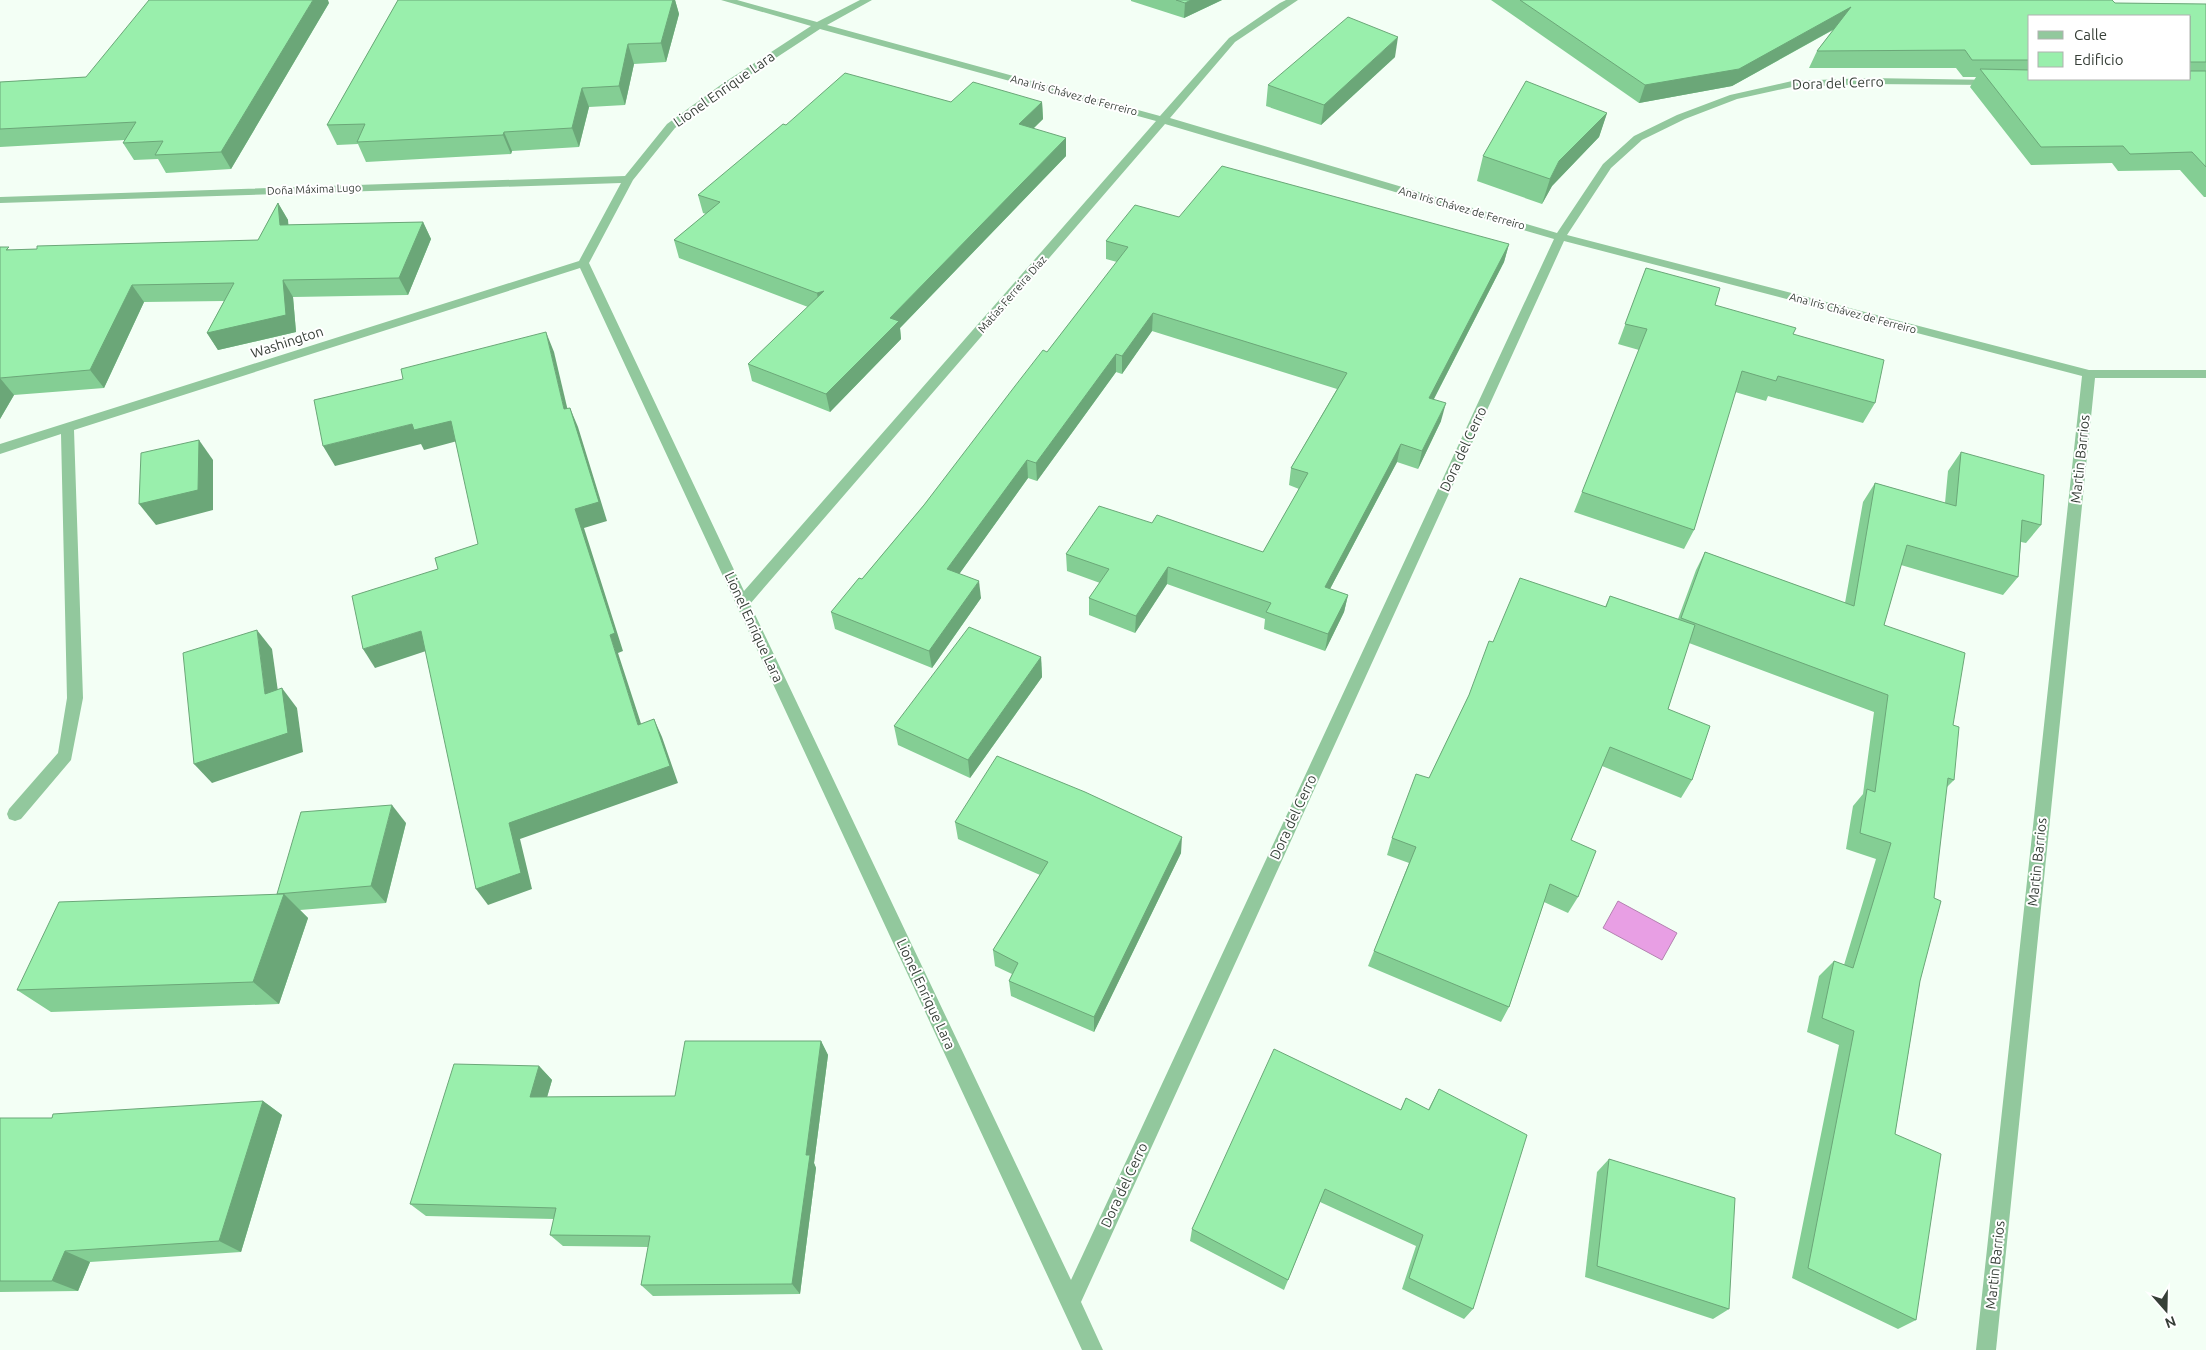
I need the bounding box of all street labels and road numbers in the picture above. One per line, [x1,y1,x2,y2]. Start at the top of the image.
street label: Lionel Enrique Lara [670,48,778,130]
street label: Ana Iris Chávez de Ferreiro [1009,72,1139,118]
street label: Dora del Cerro [1792,73,1884,93]
street label: Doña Máxima Lugo [267,181,361,197]
street label: Ana Iris Chávez de Ferreiro [1397,184,1527,232]
street label: Matías Ferreira Díaz [975,253,1049,335]
street label: Ana Iris Chávez de Ferreiro [1788,290,1918,336]
street label: Washington [249,323,325,361]
street label: Dora del Cerro [1436,404,1490,494]
street label: Martin Barrios [2067,414,2093,504]
street label: Lionel Enrique Lara [721,569,787,685]
street label: Dora del Cerro [1266,772,1320,862]
street label: Martin Barrios [2024,817,2050,907]
street label: Lionel Enrique Lara [893,936,959,1052]
street label: Dora del Cerro [1097,1140,1151,1230]
street label: Martin Barrios [1982,1220,2008,1310]

